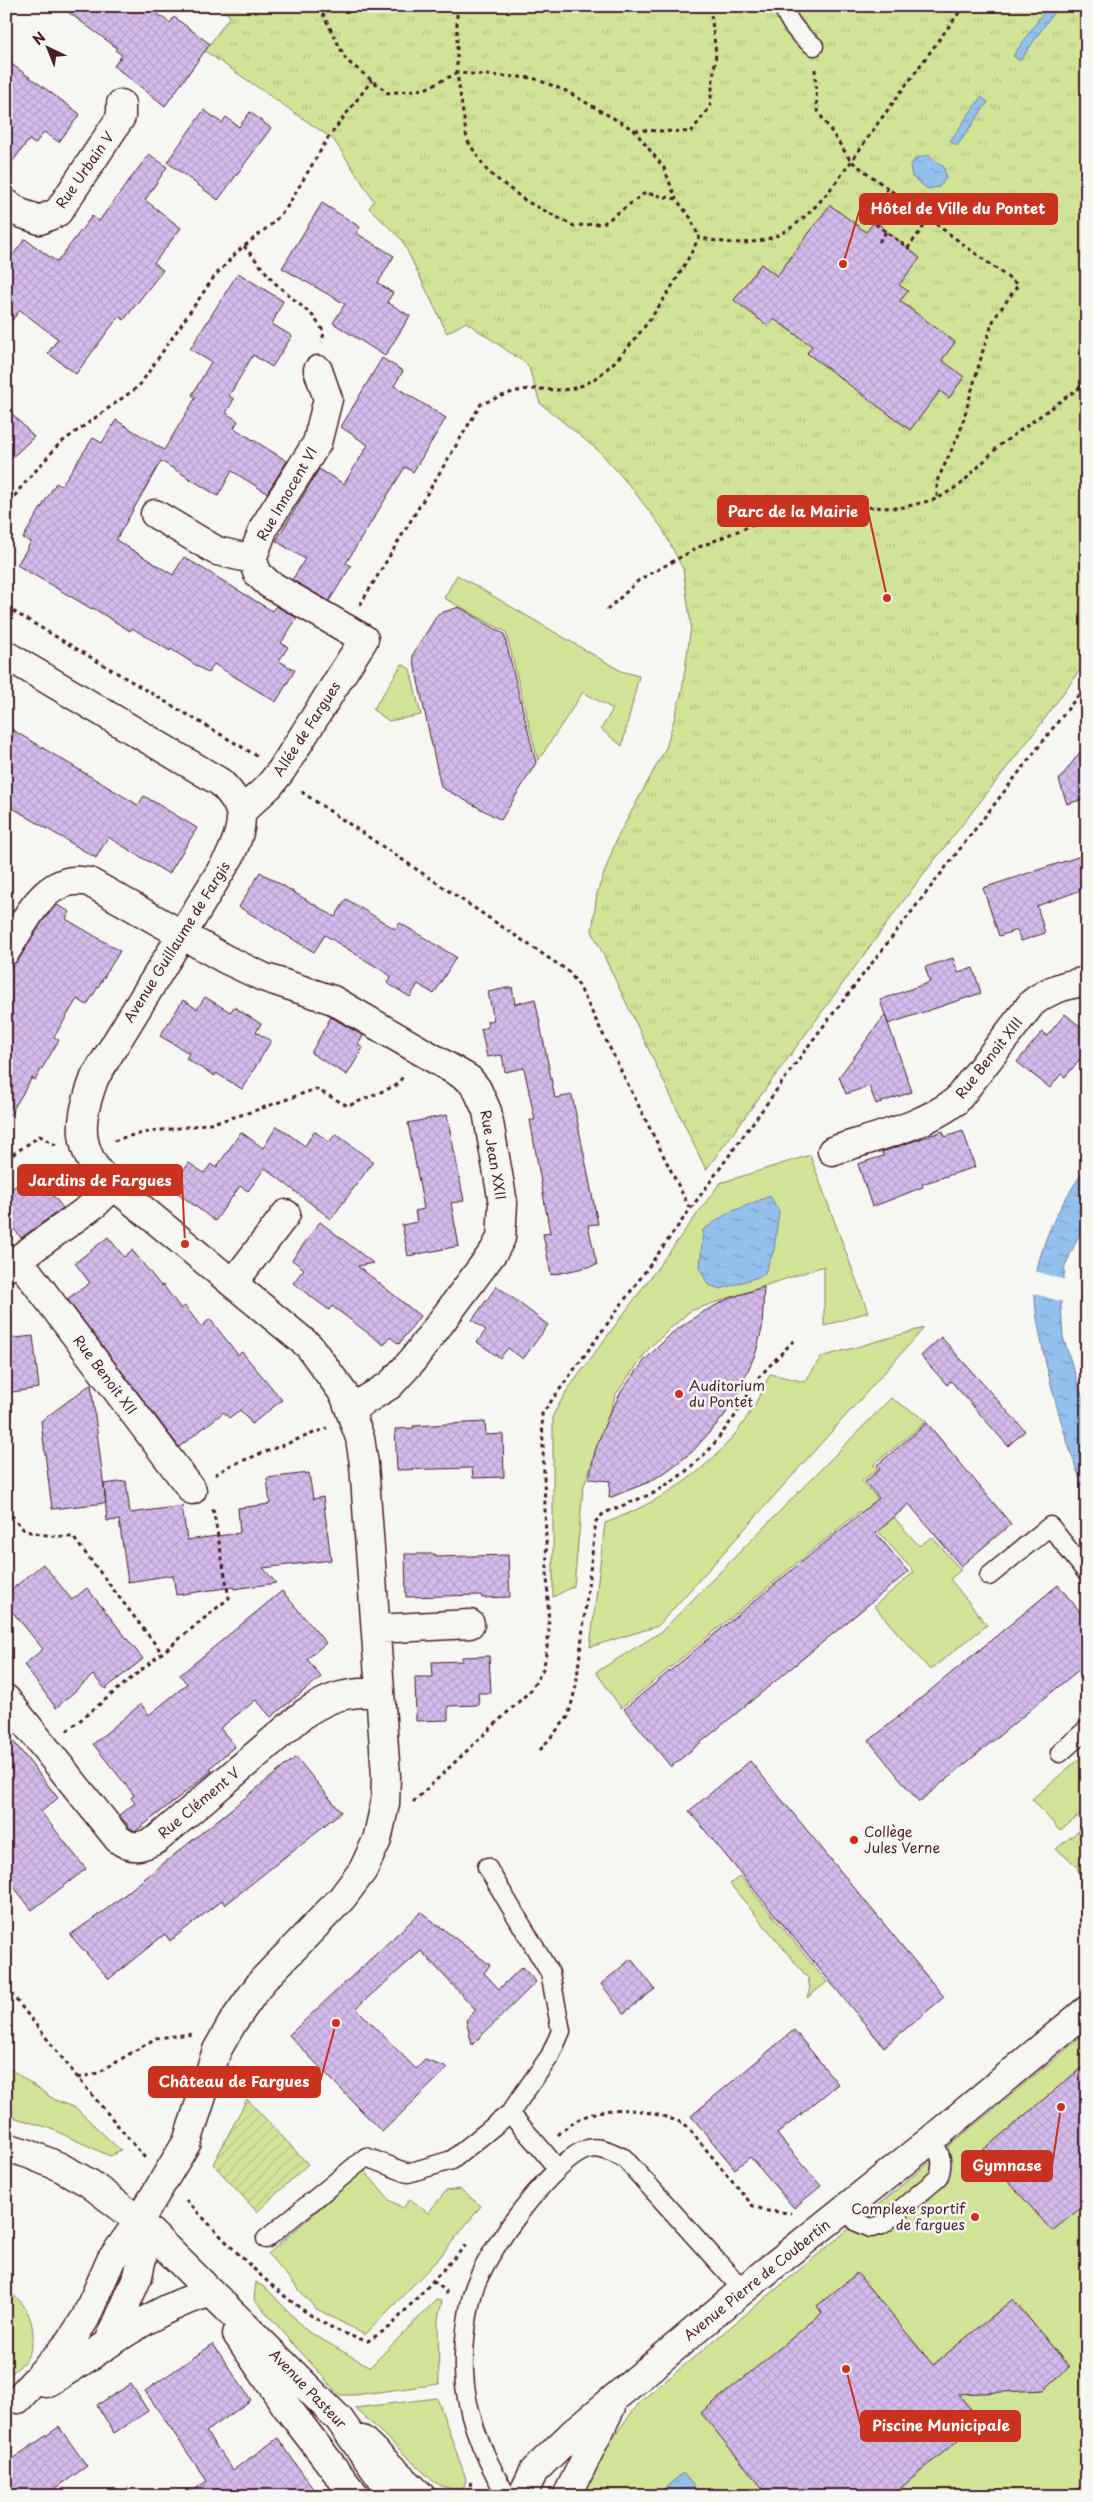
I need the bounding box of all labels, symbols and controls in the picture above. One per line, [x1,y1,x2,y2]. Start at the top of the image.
north arrow [22,22,72,72]
text: N [28,27,50,50]
street label: Rue Urbain V [50,127,119,212]
callout: Hôtel de Ville du Pontet [860,194,1057,224]
text: Hôtel de Ville du Pontet [870,196,1046,219]
street label: Rue Innocent VI [251,443,322,545]
callout: Parc de la Mairie [718,496,868,526]
text: Parc de la Mairie [728,499,858,522]
street label: Allée de Fargues [268,677,345,781]
street label: Avenue Guillaume de Fargis [118,857,235,1026]
street label: Rue Benoit XIII [950,1013,1027,1103]
street label: Rue Jean XXII [475,1108,512,1202]
callout: Jardins de Fargues [18,1165,182,1195]
text: Jardins de Fargues [28,1168,172,1191]
street label: Rue Benoit XII [69,1331,142,1419]
place label: Auditorium du Pontet [689,1375,765,1412]
marker: Auditorium du Pontet [673,1388,685,1400]
street label: Rue Clément V [153,1762,244,1843]
place label: Collège Jules Verne [864,1821,940,1858]
marker: Collège Jules Verne [848,1834,860,1846]
callout: Château de Fargues [149,2067,320,2097]
text: Château de Fargues [159,2069,309,2092]
callout: Gymnase [962,2151,1052,2181]
text: Gymnase [972,2153,1042,2176]
place label: Complexe sportif de fargues [851,2198,966,2235]
marker: Complexe sportif de fargues [969,2211,981,2223]
street label: Avenue Pierre de Coubertin [679,2214,834,2345]
street label: Avenue Pasteur [265,2344,352,2434]
callout: Piscine Municipale [861,2411,1020,2441]
text: Piscine Municipale [872,2413,1010,2436]

